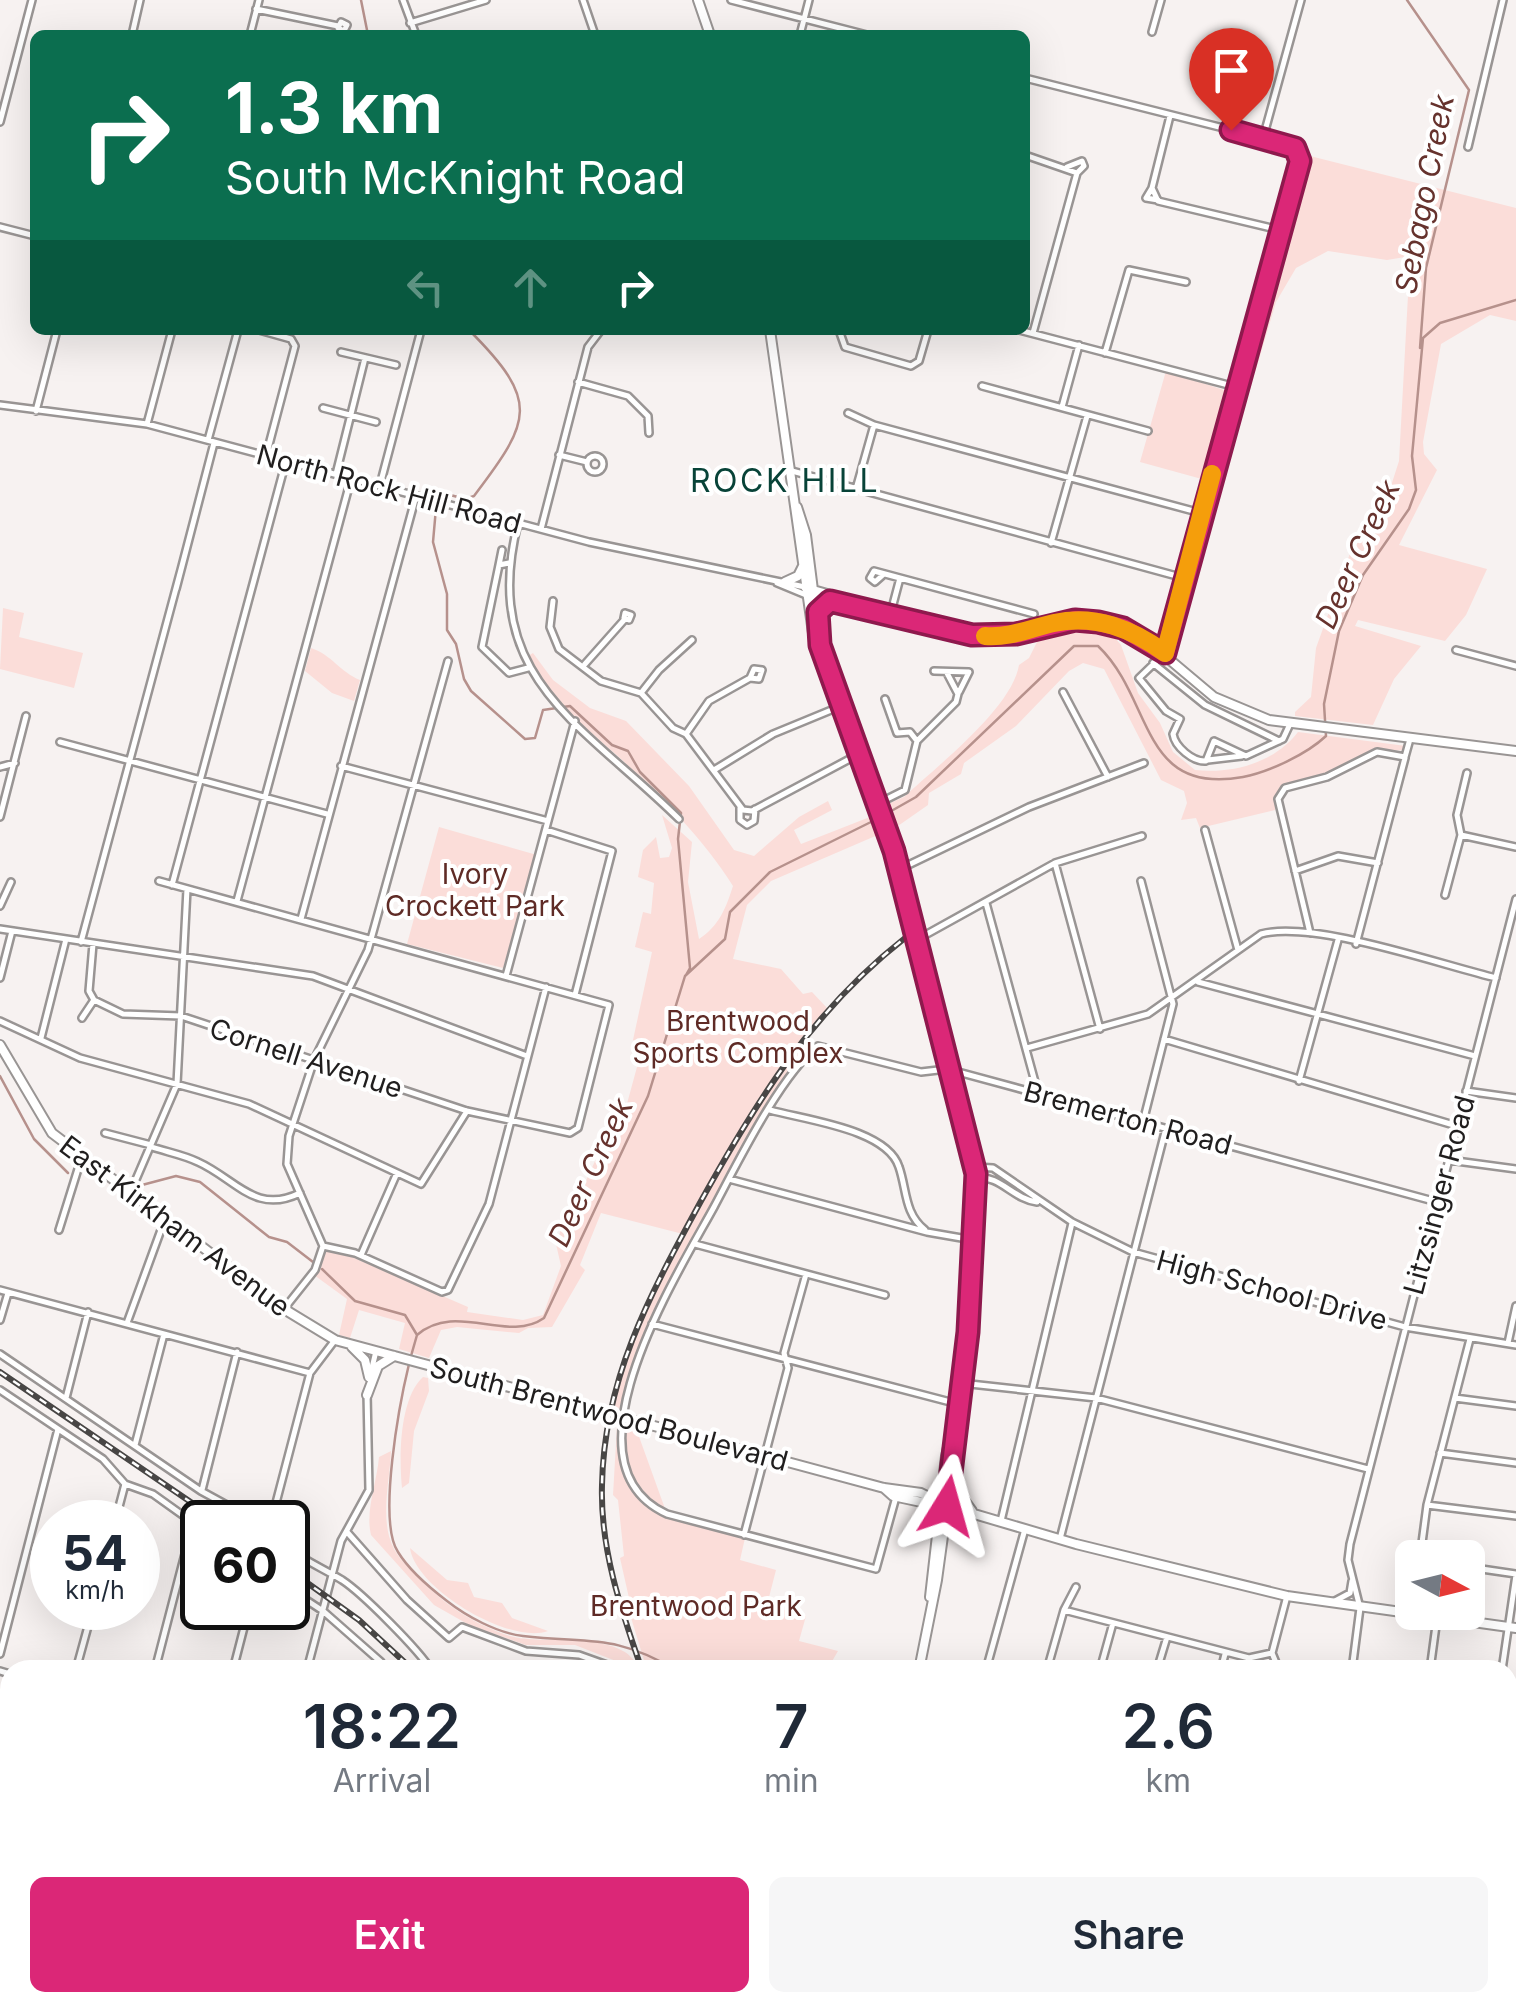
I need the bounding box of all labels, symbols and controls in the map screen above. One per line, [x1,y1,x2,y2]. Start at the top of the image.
pin [1189,28,1274,131]
icon: arrive [1204,43,1259,98]
text: 1.3 km [225,65,443,150]
icon: right [60,70,190,200]
water label: Sebago Creek [1387,91,1461,297]
text: South McKnight Road [225,150,686,205]
icon: left [398,260,453,315]
icon: ahead [503,260,558,315]
icon: right [608,260,663,315]
street label: North Rock Hill Road [253,437,525,541]
district label: ROCK HILL [690,461,880,500]
water label: Deer Creek [1307,474,1407,634]
park label: Ivory Crockett Park [385,857,565,923]
park label: Brentwood Sports Complex [632,1004,844,1070]
street label: Cornell Avenue [205,1011,407,1105]
street label: Bremerton Road [1020,1074,1236,1162]
water label: Deer Creek [540,1092,640,1252]
street label: Litzsinger Road [1396,1092,1482,1298]
street label: East Kirkham Avenue [53,1128,297,1324]
street label: High School Drive [1153,1243,1391,1337]
street label: South Brentwood Boulevard [426,1350,792,1478]
position arrow [895,1454,999,1558]
speed limit sign: 60 [180,1500,310,1630]
text: 54 [62,1523,128,1583]
north arrow [1395,1540,1485,1630]
map controls [1395,1540,1485,1630]
text: km/h [65,1575,125,1605]
park label: Brentwood Park [590,1589,802,1623]
text: 18:22 [303,1690,461,1762]
text: 7 [774,1690,809,1762]
text: 2.6 [1122,1690,1215,1762]
text: Arrival [333,1761,431,1800]
text: min [764,1761,819,1800]
text: km [1145,1761,1191,1800]
button: Exit [30,1877,749,1992]
button: Share [769,1877,1488,1992]

